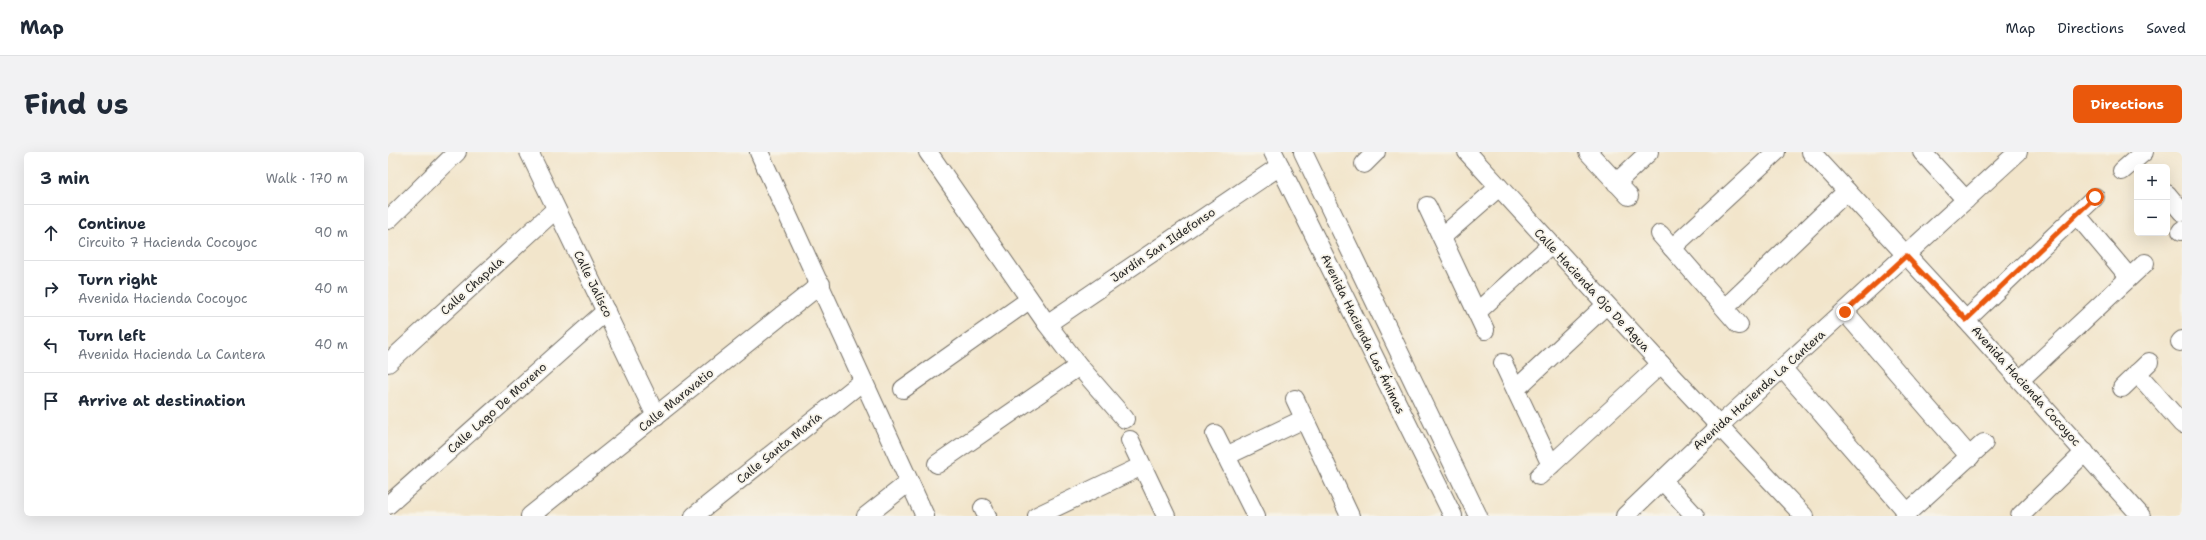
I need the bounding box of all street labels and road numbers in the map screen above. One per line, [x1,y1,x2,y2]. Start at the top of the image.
street label: Jardín San Ildefonso [1108,204,1218,286]
street label: Calle Hacienda Ojo De Agua [1531,225,1654,355]
street label: Calle Jalisco [570,248,616,320]
street label: Avenida Hacienda Las Ánimas [1317,251,1409,417]
street label: Calle Chapala [437,253,507,319]
street label: Avenida Hacienda Cocoyoc [1968,322,2084,450]
street label: Avenida Hacienda La Cantera [1689,326,1829,454]
street label: Calle Lago De Moreno [444,359,550,457]
street label: Calle Maravatio [635,365,717,435]
street label: Calle Santa María [733,408,825,487]

